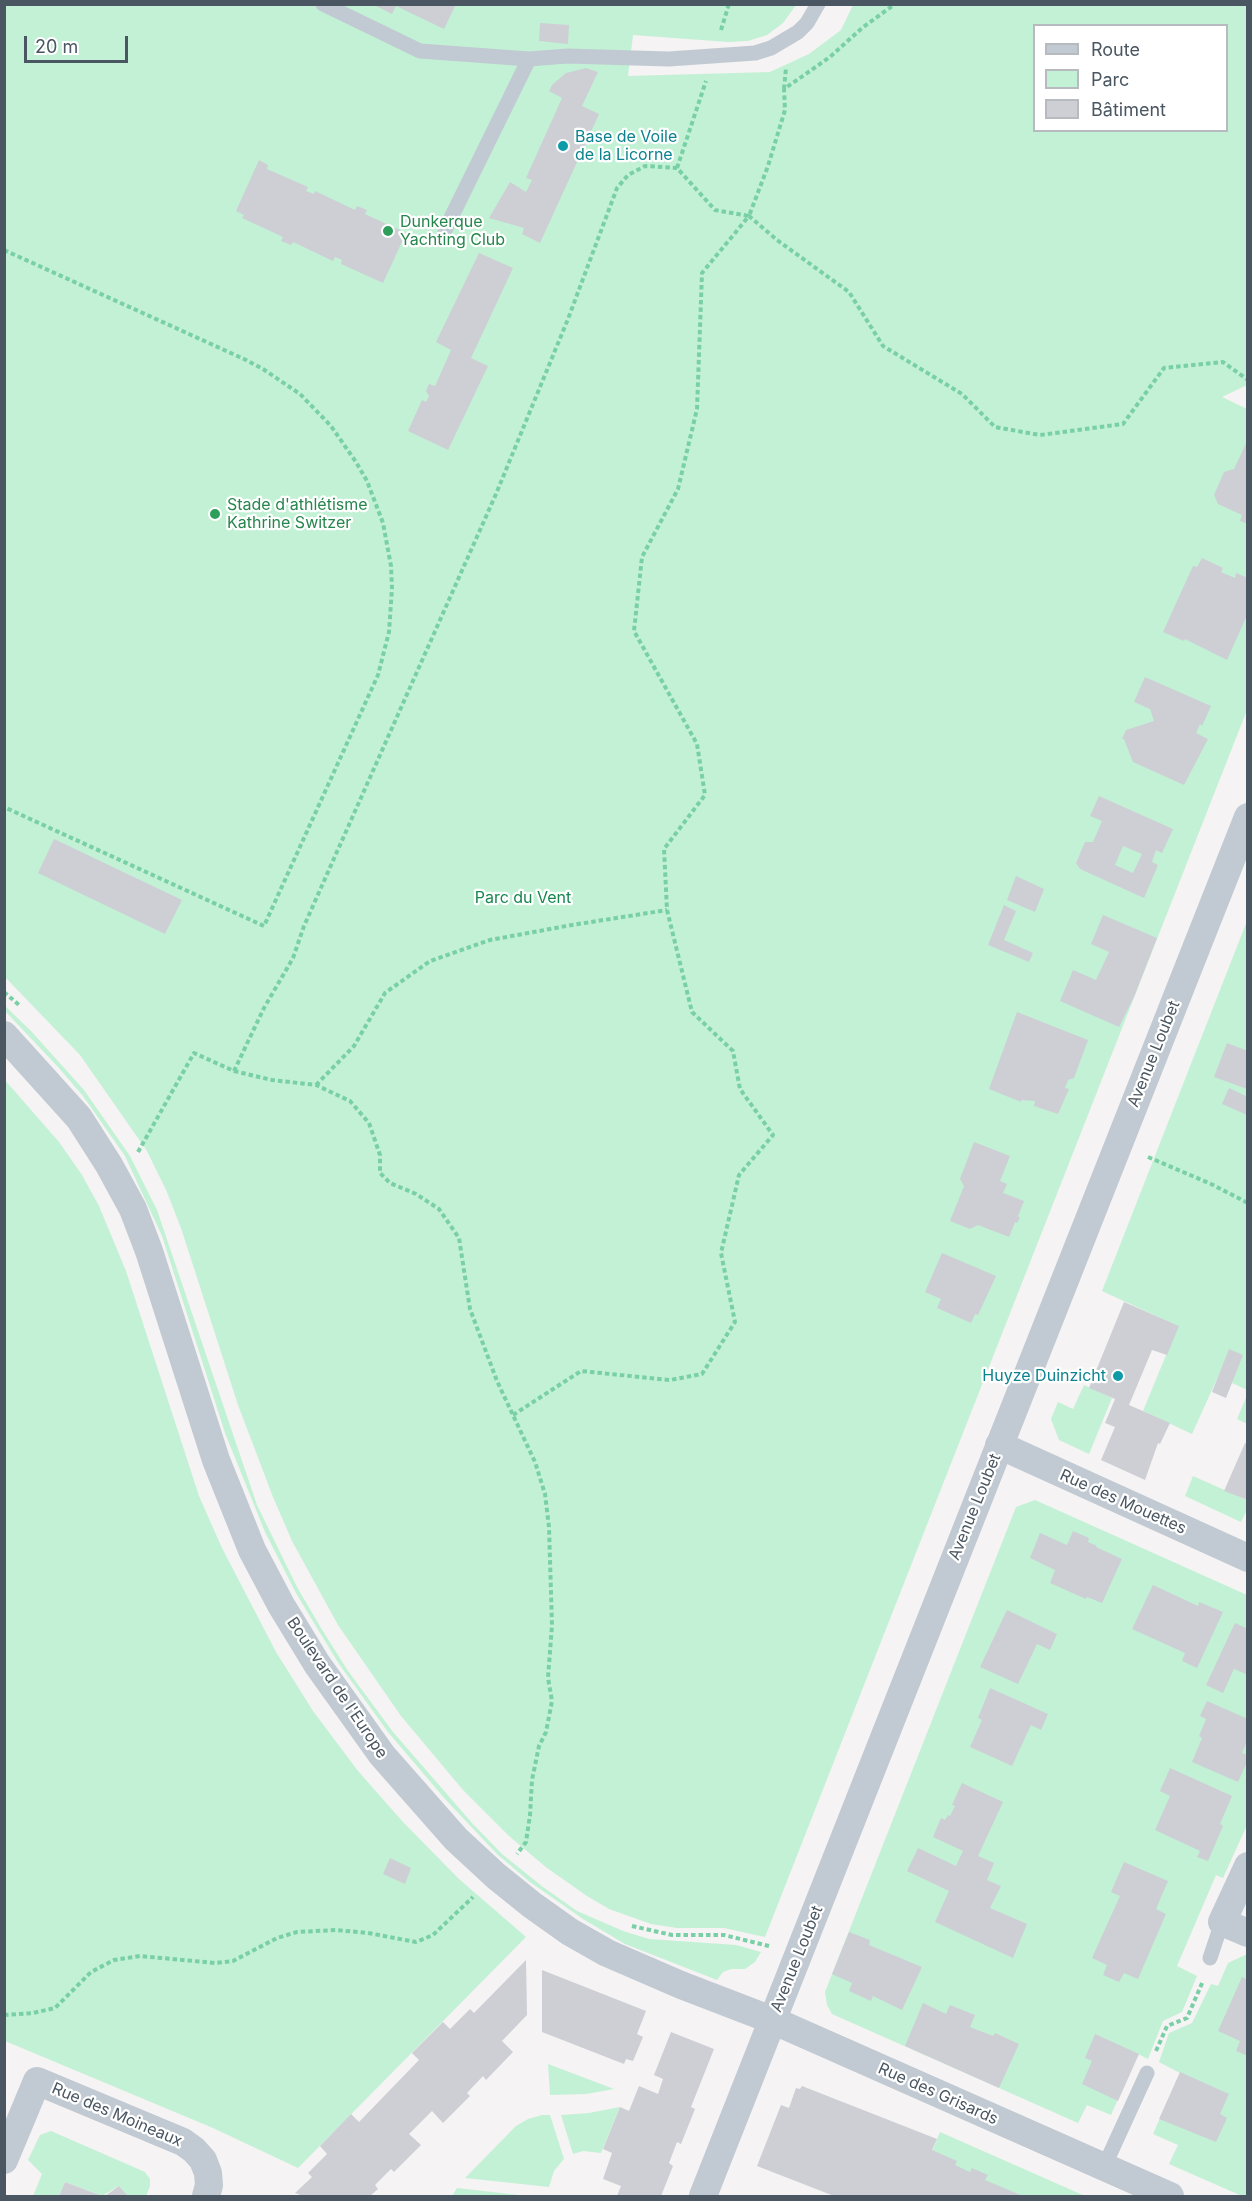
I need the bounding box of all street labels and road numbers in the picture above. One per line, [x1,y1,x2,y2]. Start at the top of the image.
street label: Avenue Loubet [1124,998,1184,1110]
street label: Avenue Loubet [945,1451,1005,1563]
street label: Rue des Mouettes [1057,1466,1189,1538]
street label: Boulevard de l'Europe [283,1614,391,1762]
street label: Avenue Loubet [767,1903,827,2015]
street label: Rue des Grisards [875,2059,1001,2129]
street label: Rue des Moineaux [49,2079,185,2151]

